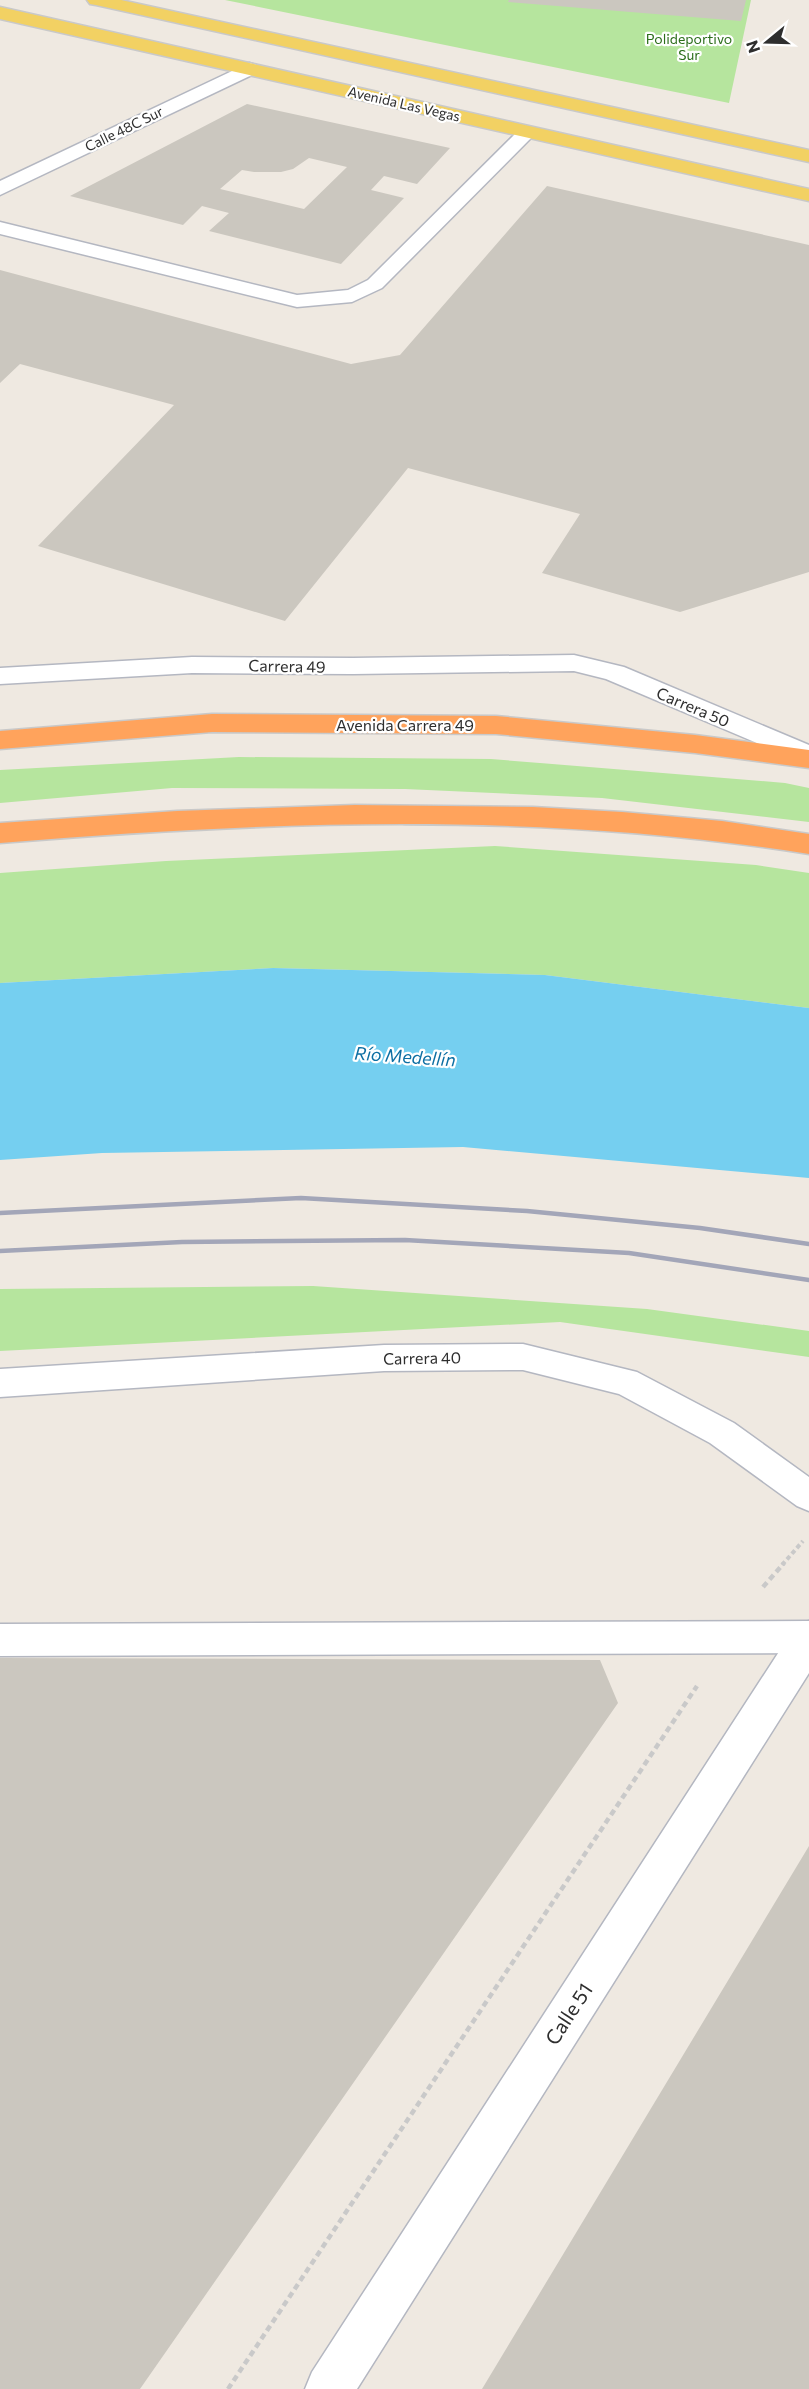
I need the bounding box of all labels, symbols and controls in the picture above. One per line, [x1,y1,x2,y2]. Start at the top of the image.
north arrow [737,12,797,72]
park label: Polideportivo Sur [646,30,732,63]
text: N [741,38,763,56]
street label: Avenida Las Vegas [346,82,462,125]
street label: Calle 48C Sur [82,102,166,155]
street label: Carrera 49 [248,655,326,676]
street label: Carrera 50 [654,683,733,730]
street label: Avenida Carrera 49 [336,715,474,734]
water label: Río Medellín [354,1041,456,1071]
street label: Carrera 40 [383,1347,461,1368]
street label: Calle 51 [539,1978,597,2049]

